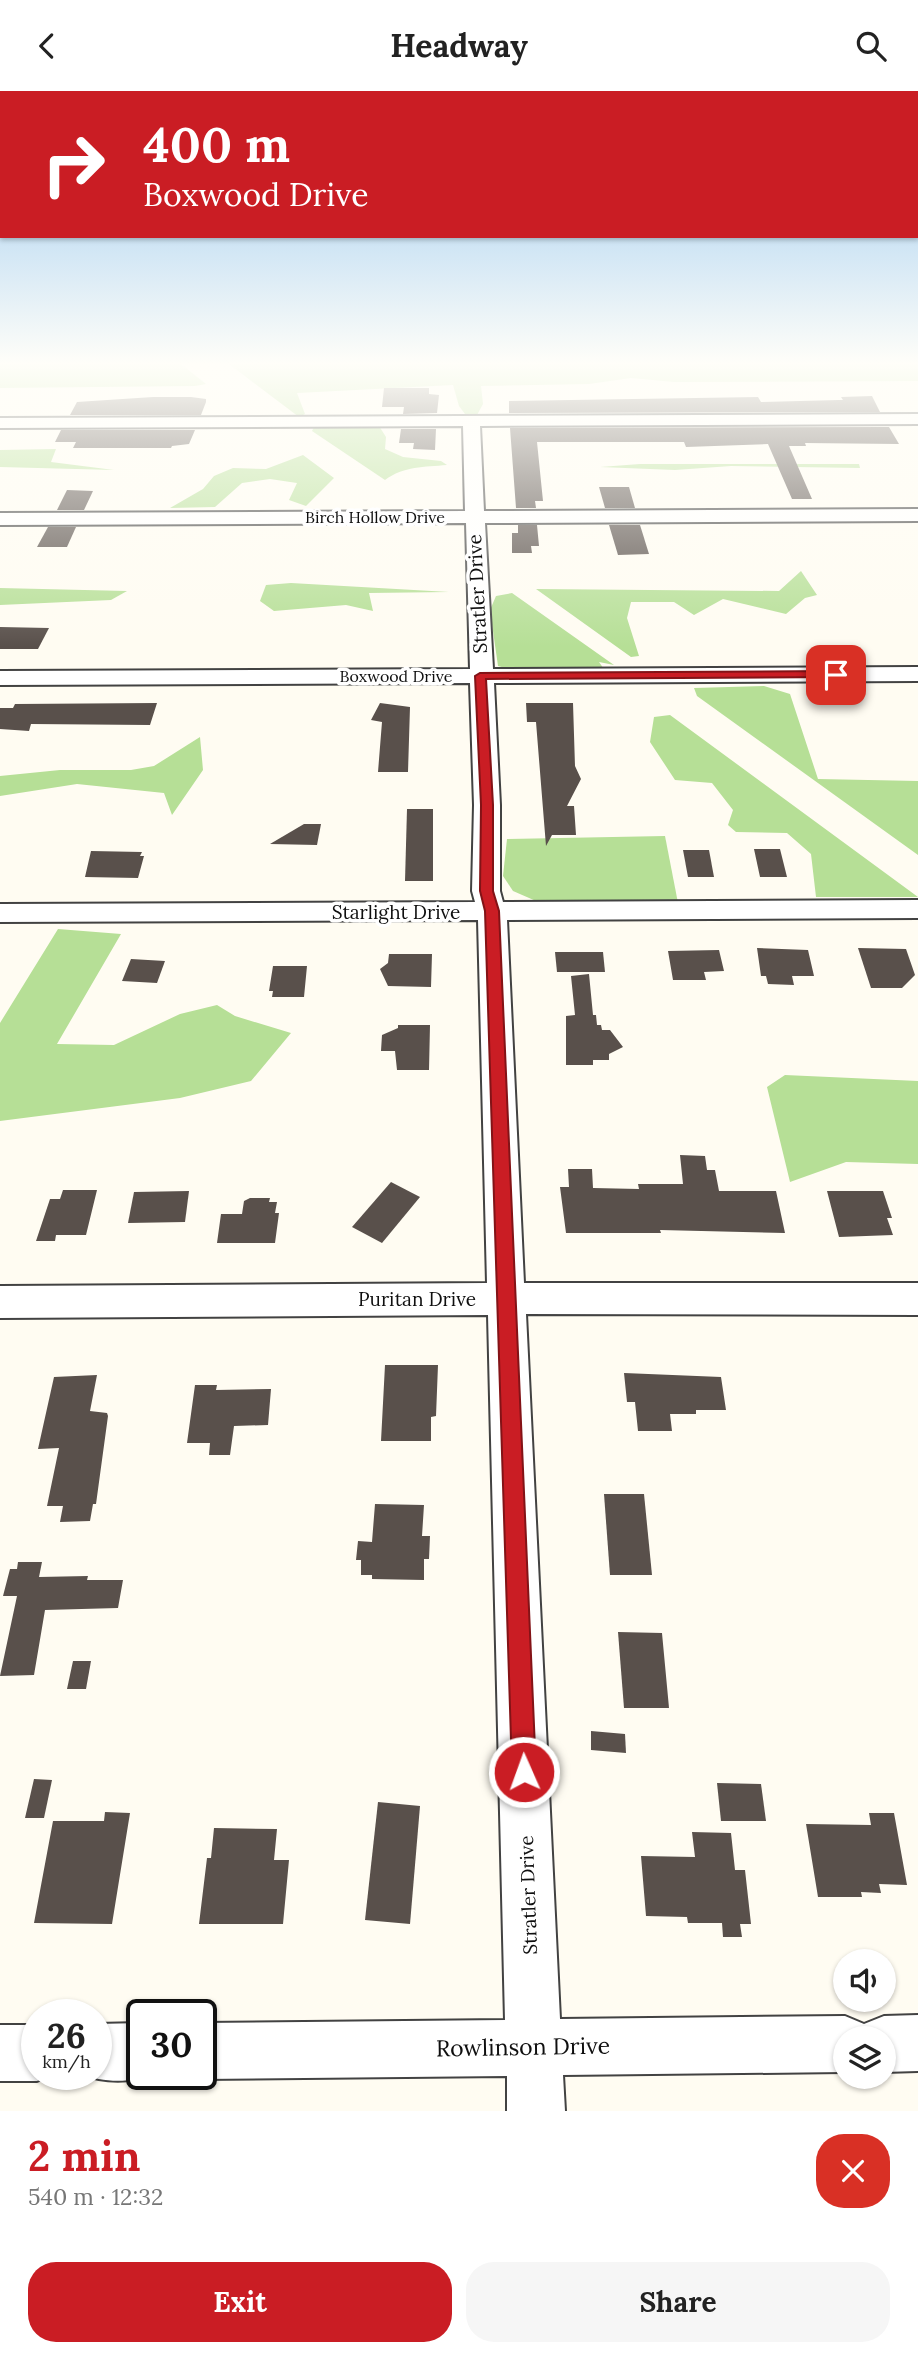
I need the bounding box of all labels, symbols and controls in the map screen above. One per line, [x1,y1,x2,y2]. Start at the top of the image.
text: Headway [390,25,528,66]
icon: back [28,27,66,65]
icon: search [852,27,890,65]
text: 400 m [143,113,290,175]
icon: right [28,119,119,210]
text: Boxwood Drive [143,174,369,215]
street label: Birch Hollow Drive [305,507,445,527]
street label: Stratler Drive [462,534,492,654]
pin [806,645,866,705]
icon: arrive [817,656,855,694]
street label: Boxwood Drive [340,666,453,686]
street label: Starlight Drive [332,900,460,924]
street label: Puritan Drive [358,1287,476,1311]
position arrow [487,1735,561,1809]
street label: Stratler Drive [514,1835,542,1955]
map controls [833,1949,896,2089]
button: sound [833,1949,896,2012]
speed limit sign: 30 [126,1999,217,2090]
text: 26 [47,2013,86,2058]
button: layers [833,2026,896,2089]
street label: Rowlinson Drive [436,2030,610,2063]
text: km/h [42,2050,91,2073]
text: 2 min [28,2129,141,2183]
button: close [816,2134,890,2208]
text: 540 m · 12:32 [28,2182,163,2211]
button: Exit [28,2262,452,2342]
button: Share [466,2262,890,2342]

